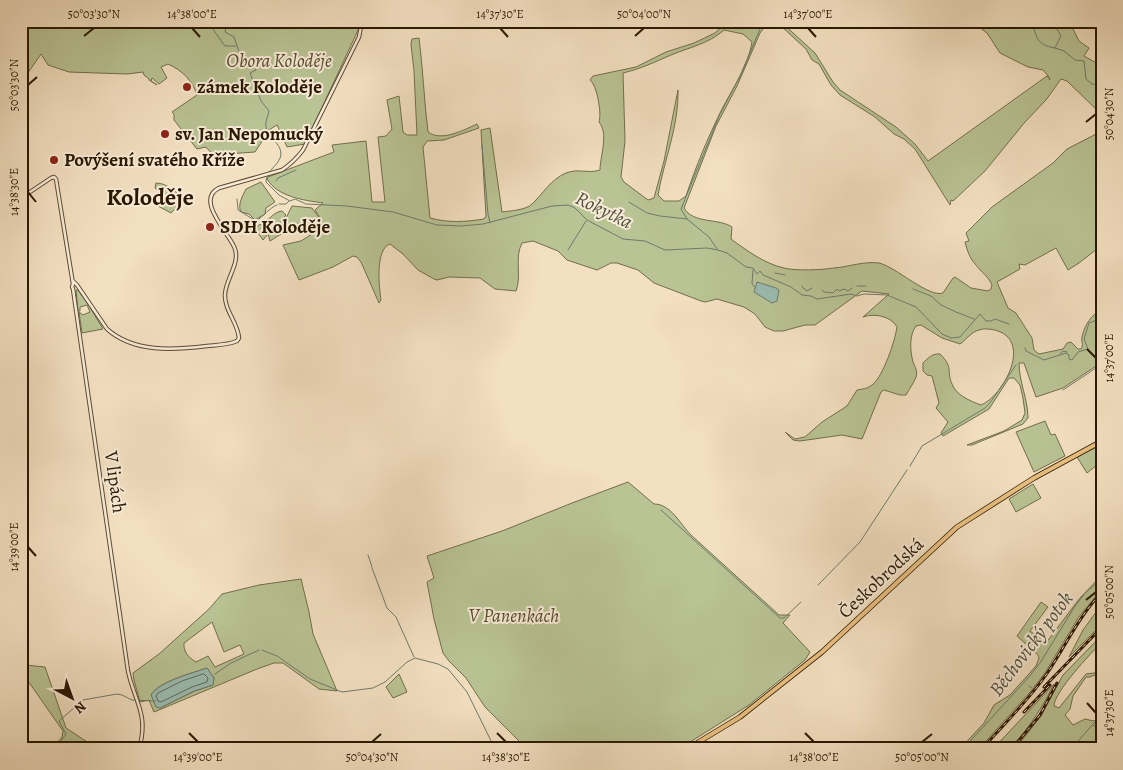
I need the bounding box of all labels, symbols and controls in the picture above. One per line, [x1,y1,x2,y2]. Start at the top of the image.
text: 50°03'30"N [68,6,121,22]
text: 14°38'00"E [167,6,217,22]
text: 14°37'30"E [476,6,524,22]
text: 50°04'00"N [617,6,671,22]
text: 14°37'00"E [784,6,832,22]
park label: Obora Koloděje [226,48,332,74]
text: 50°03'30"N [6,58,22,111]
place label: zámek Koloděje [197,74,322,100]
marker: zámek Koloděje [181,81,193,93]
text: 50°04'30"N [1101,87,1117,140]
place label: sv. Jan Nepomucký [175,121,324,147]
marker: sv. Jan Nepomucký [159,128,171,140]
place label: Povýšení svatého Kříže [64,147,245,173]
marker: Povýšení svatého Kříže [48,154,60,166]
text: 14°38'30"E [6,168,22,216]
district label: Koloděje [106,181,194,213]
water label: Rokytka [571,185,637,235]
place label: SDH Koloděje [220,214,331,240]
marker: SDH Koloděje [204,221,216,233]
text: 14°37'00"E [1101,334,1117,382]
street label: V lipách [98,448,132,515]
text: 14°39'00"E [6,522,22,572]
street label: Českobrodská [833,532,930,624]
text: 50°05'00"N [1101,565,1117,619]
water label: Běchovický potok [983,586,1079,702]
park label: V Panenkách [469,603,559,629]
north arrow [48,672,98,722]
text: 14°37'30"E [1101,689,1117,737]
text: N [70,697,90,718]
text: 14°39'00"E [173,749,223,765]
text: 50°04'30"N [346,749,399,765]
text: 14°38'30"E [482,749,530,765]
text: 14°38'00"E [789,749,839,765]
text: 50°05'00"N [895,749,949,765]

